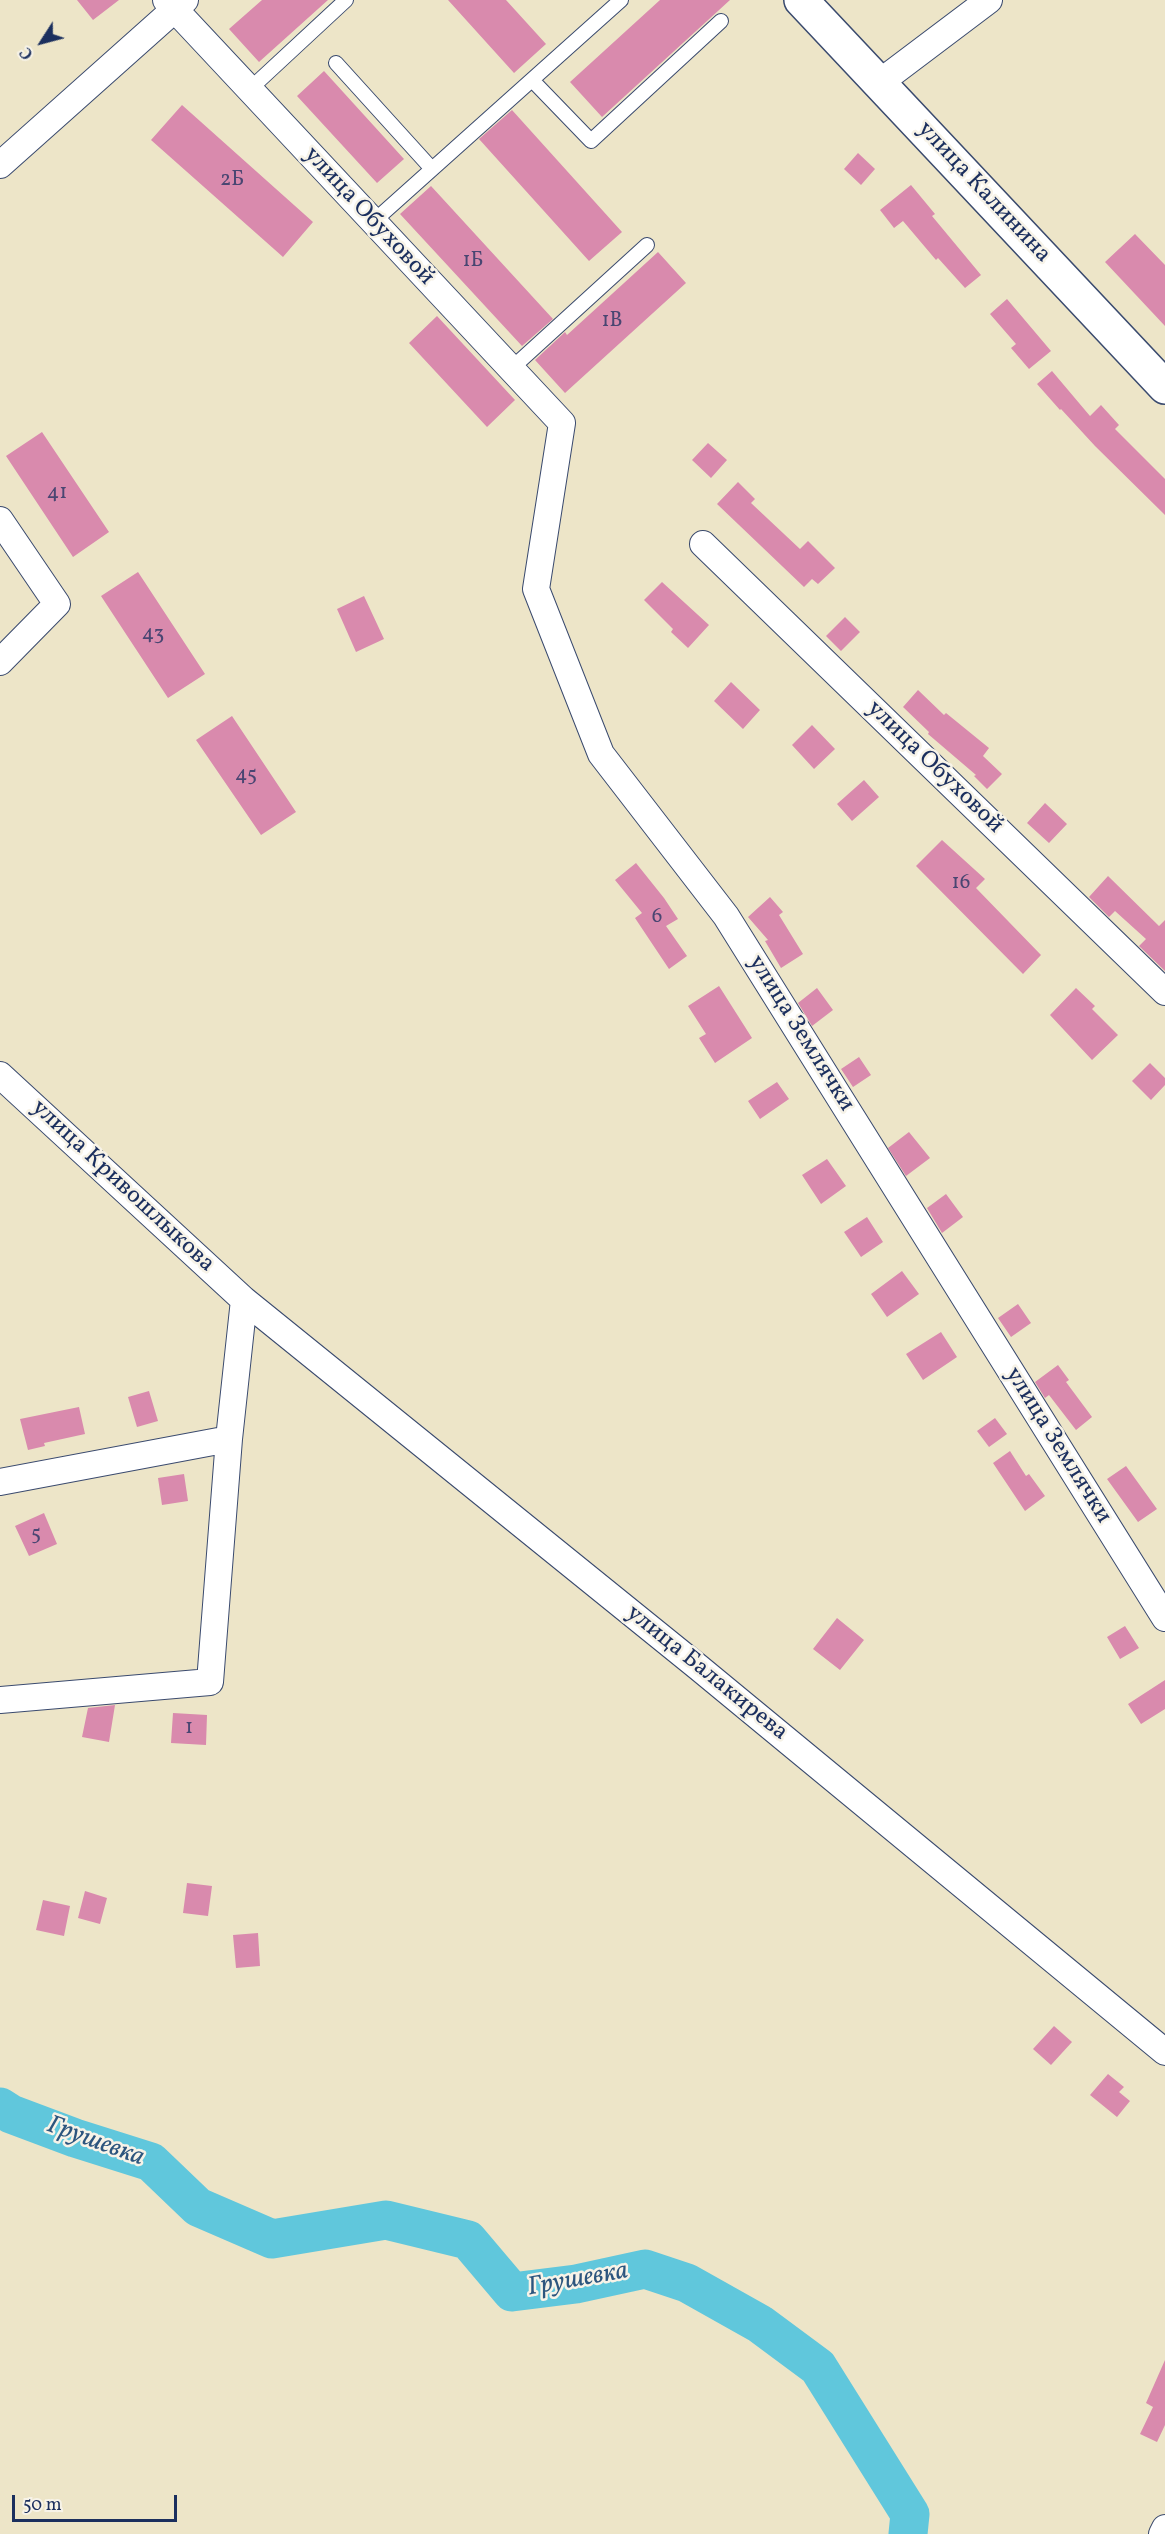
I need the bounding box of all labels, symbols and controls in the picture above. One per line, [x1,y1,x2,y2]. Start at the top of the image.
north arrow [12,12,72,72]
text: С [16,42,39,63]
street label: улица Калинина [910,116,1056,270]
street label: улица Обуховой [296,142,440,292]
house number: 2Б [220,168,244,194]
house number: 1Б [462,249,484,275]
house number: 1В [601,309,623,335]
house number: 41 [47,481,67,507]
house number: 43 [142,622,164,648]
street label: улица Обуховой [860,695,1008,841]
house number: 45 [235,763,257,789]
house number: 16 [952,871,970,897]
house number: 6 [652,905,662,931]
street label: улица Землячки [740,950,860,1118]
street label: улица Кривошлыкова [24,1094,220,1280]
street label: улица Землячки [997,1362,1117,1530]
house number: 5 [31,1522,41,1548]
street label: улица Балакирева [619,1600,793,1748]
house number: 1 [185,1716,193,1742]
water label: Грушевка [42,2111,148,2175]
water label: Грушевка [525,2257,631,2305]
scale bar [15,2483,180,2521]
text: 50 m [23,2493,62,2518]

